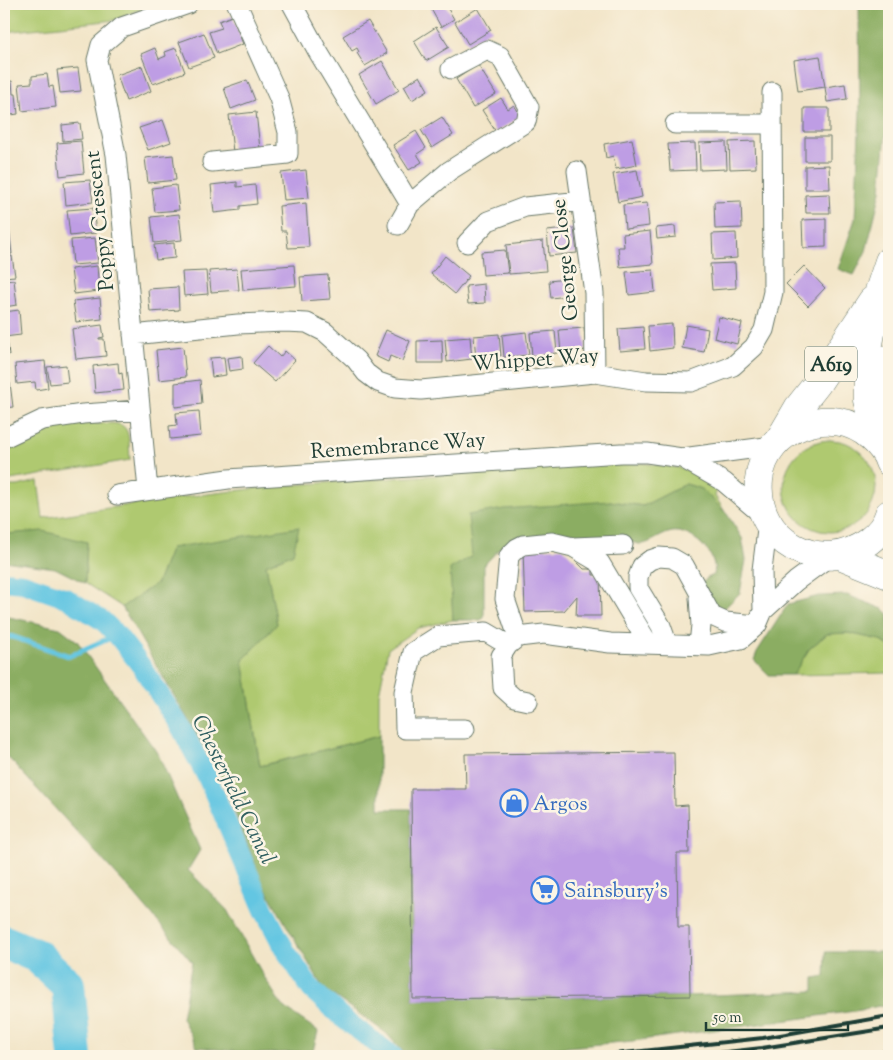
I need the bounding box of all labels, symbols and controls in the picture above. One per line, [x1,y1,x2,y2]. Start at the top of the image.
street label: Poppy Crescent [79,149,123,292]
street label: George Close [545,197,587,322]
street label: Whippet Way [470,342,601,380]
road number: A619 [805,346,857,382]
street label: Remembrance Way [310,426,487,468]
water label: Chesterfield Canal [182,710,283,871]
shop icon: Argos [499,788,529,818]
place label: Argos [533,790,587,820]
supermarket icon: Sainsbury's [530,875,560,905]
place label: Sainsbury's [564,877,668,907]
scale bar [706,1000,848,1032]
text: 50 m [712,1008,742,1029]

